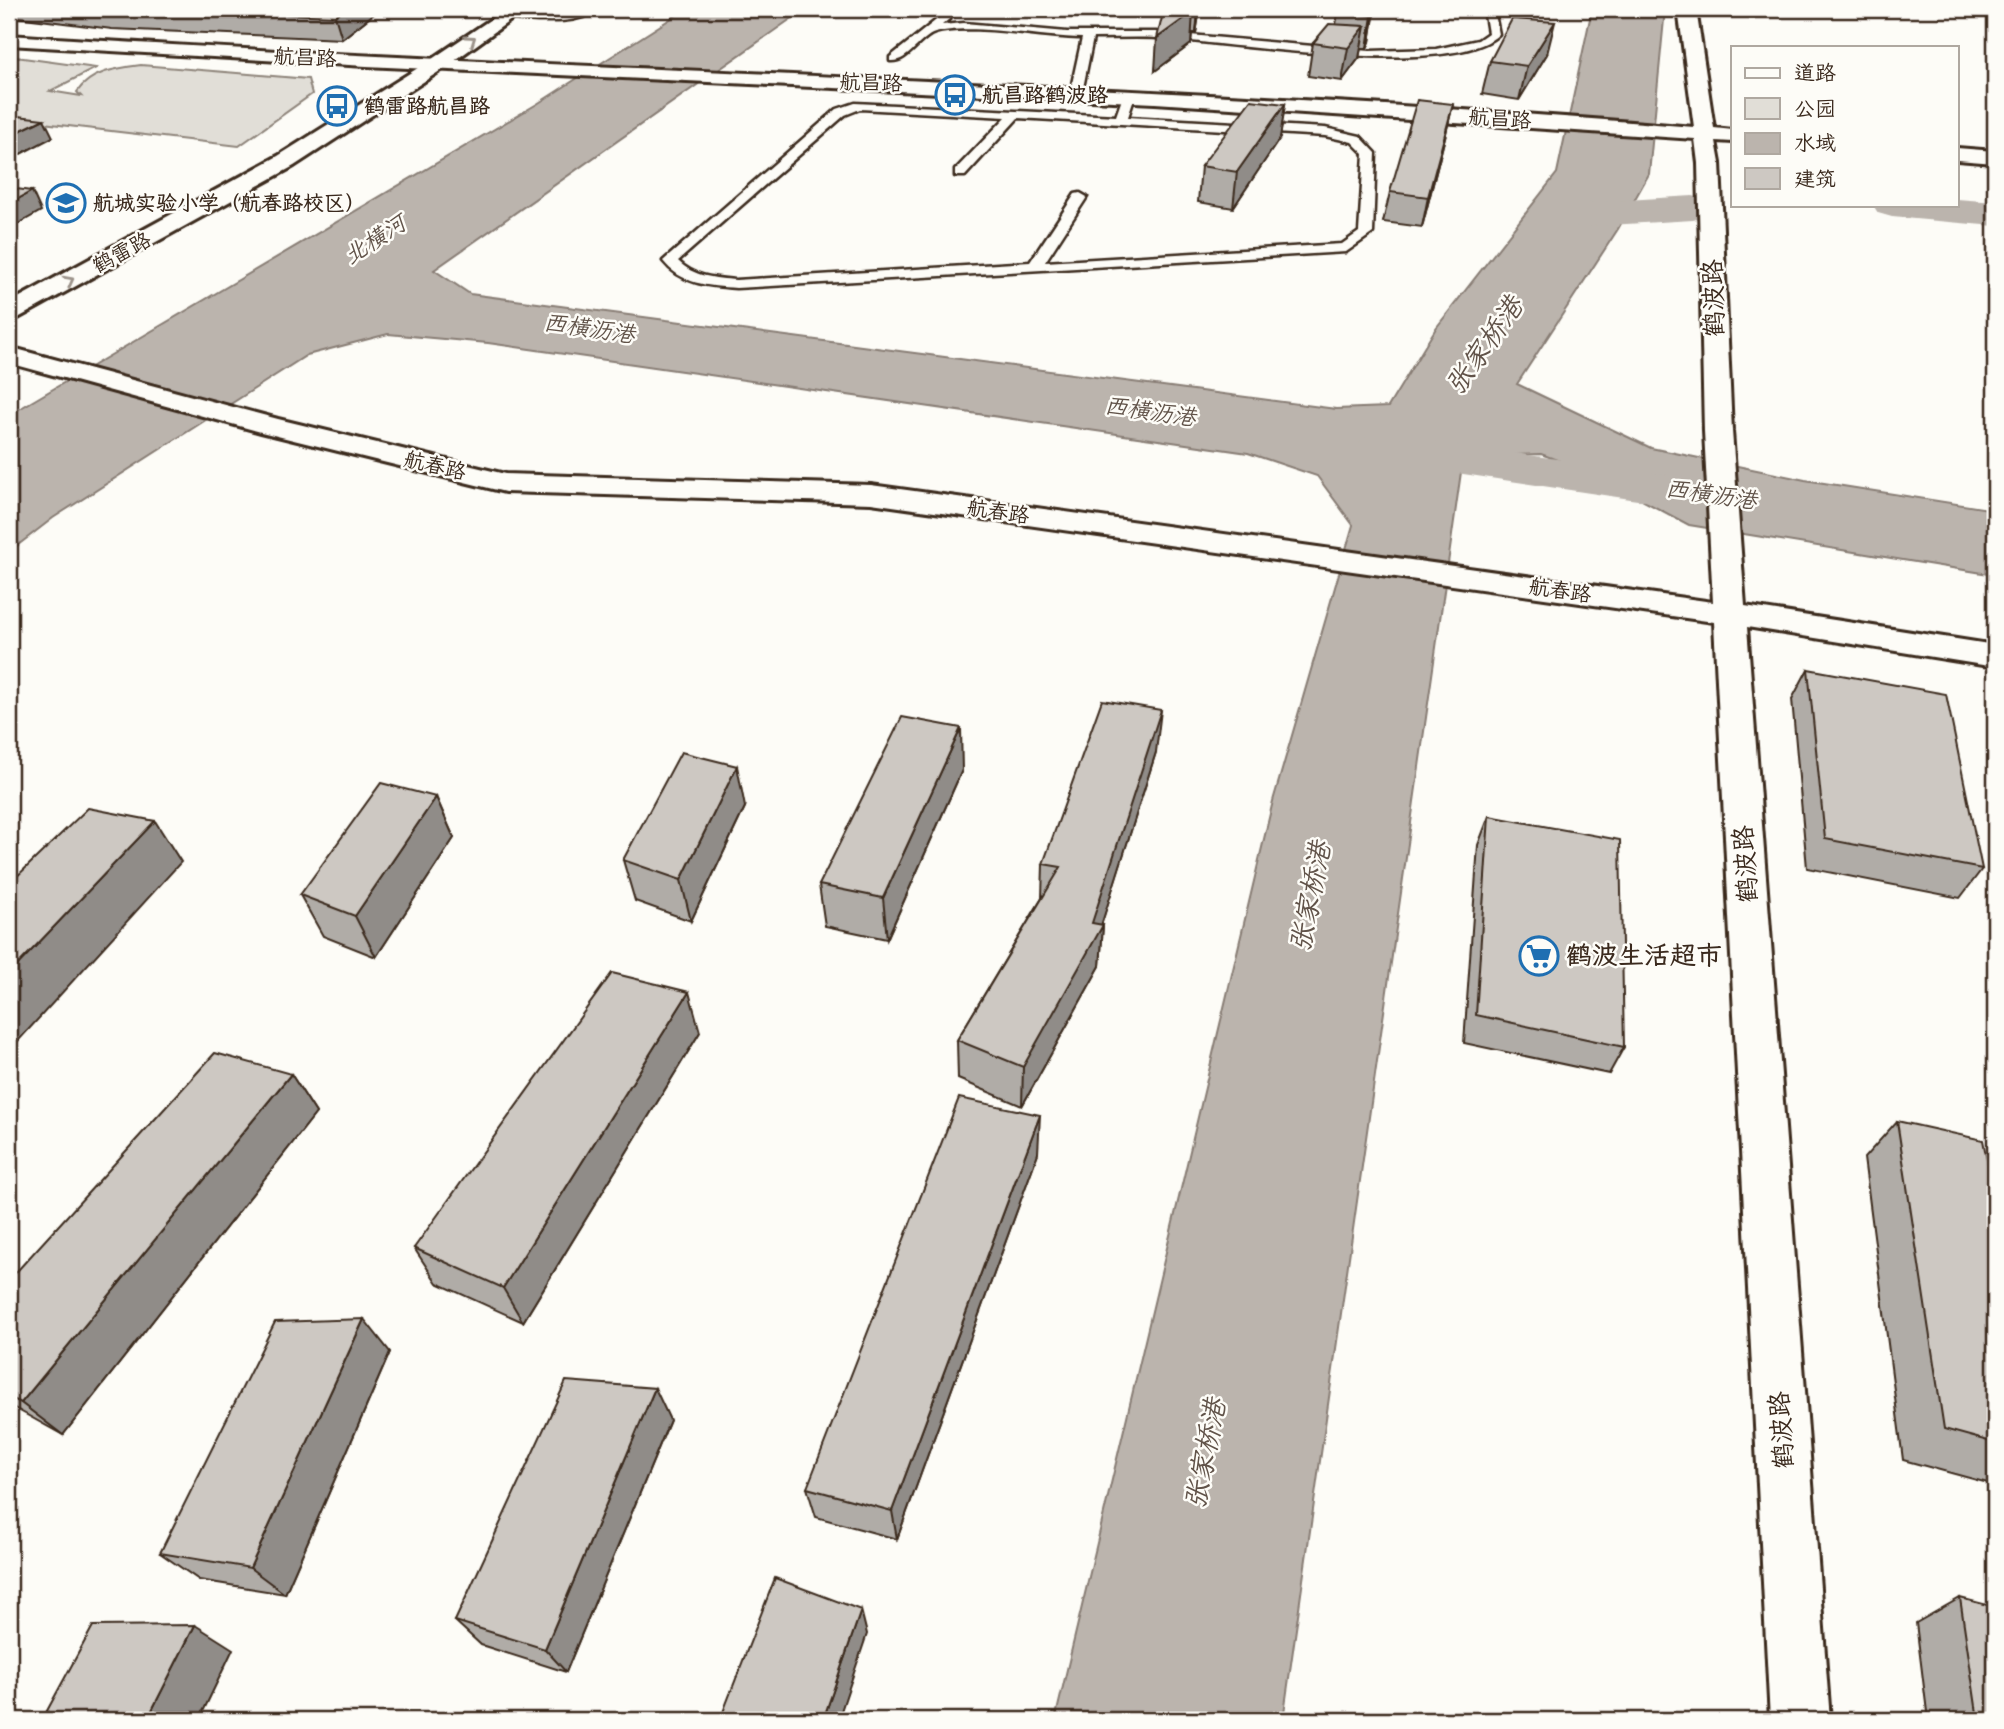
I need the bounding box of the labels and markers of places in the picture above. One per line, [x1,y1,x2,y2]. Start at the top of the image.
bus stop icon: 航昌路鹤波路 [934,74,976,116]
place label: 航昌路鹤波路 [982,81,1108,110]
bus stop icon: 鹤雷路航昌路 [316,85,358,127]
place label: 鹤雷路航昌路 [364,92,490,121]
school or university icon: 航城实验小学（航春路校区） [45,182,87,224]
place label: 航城实验小学（航春路校区） [93,189,366,218]
supermarket icon: 鹤波生活超市 [1518,935,1560,977]
place label: 鹤波生活超市 [1566,938,1722,974]

